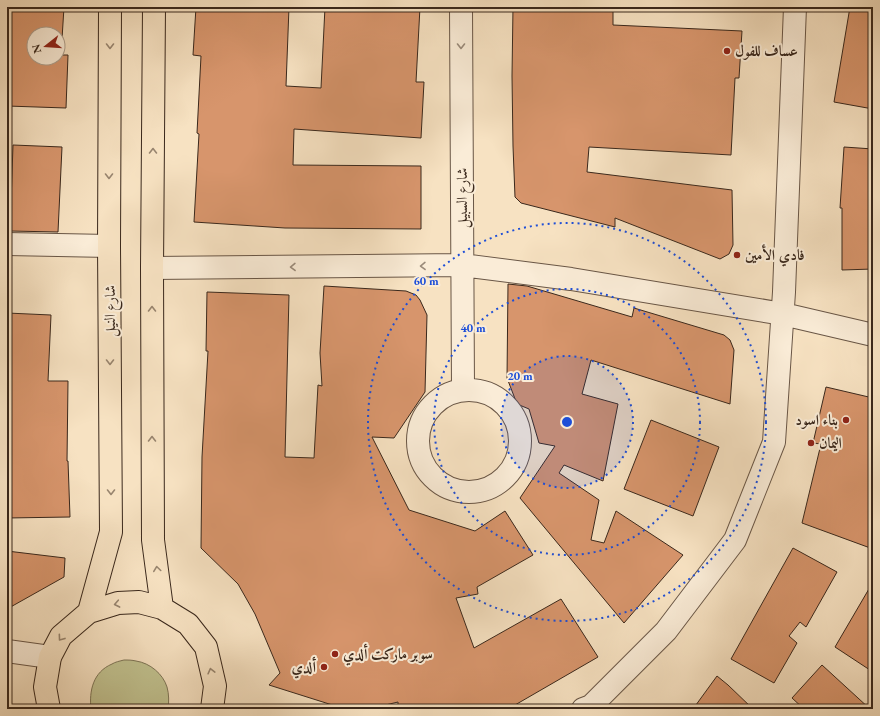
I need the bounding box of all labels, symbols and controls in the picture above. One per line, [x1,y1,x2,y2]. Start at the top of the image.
north arrow [26,26,66,66]
place label: عساف للفول [735,41,798,60]
text: N [28,43,44,55]
one-way arrow [106,43,114,49]
one-way arrow [457,43,465,49]
marker: عساف للفول [722,46,732,56]
one-way arrow [149,148,157,154]
street label: شارع السبيل [452,168,475,228]
one-way arrow [105,173,113,179]
place label: فادي الأمين [745,244,805,267]
marker: فادي الأمين [732,250,742,260]
one-way arrow [420,262,426,270]
one-way arrow [290,263,296,271]
text: 60 m [413,273,439,289]
street label: شارع النيل [100,285,123,337]
one-way arrow [148,306,156,312]
text: 40 m [460,320,486,336]
one-way arrow [106,359,114,365]
text: 20 m [507,368,533,384]
place label: بناء اسود [795,410,838,429]
centre of rings [560,415,574,429]
marker: بناء اسود [841,415,851,425]
place label: اليمان [819,433,842,452]
one-way arrow [148,436,156,442]
marker: اليمان [806,438,816,448]
one-way arrow [107,489,115,495]
one-way arrow [153,566,162,572]
one-way arrow [114,599,120,607]
one-way arrow [59,634,66,641]
place label: سوبر ماركت ألدي [343,643,433,666]
marker: سوبر ماركت ألدي [330,649,340,659]
place label: ألدي [292,656,316,679]
marker: ألدي [319,662,329,672]
one-way arrow [208,668,216,674]

